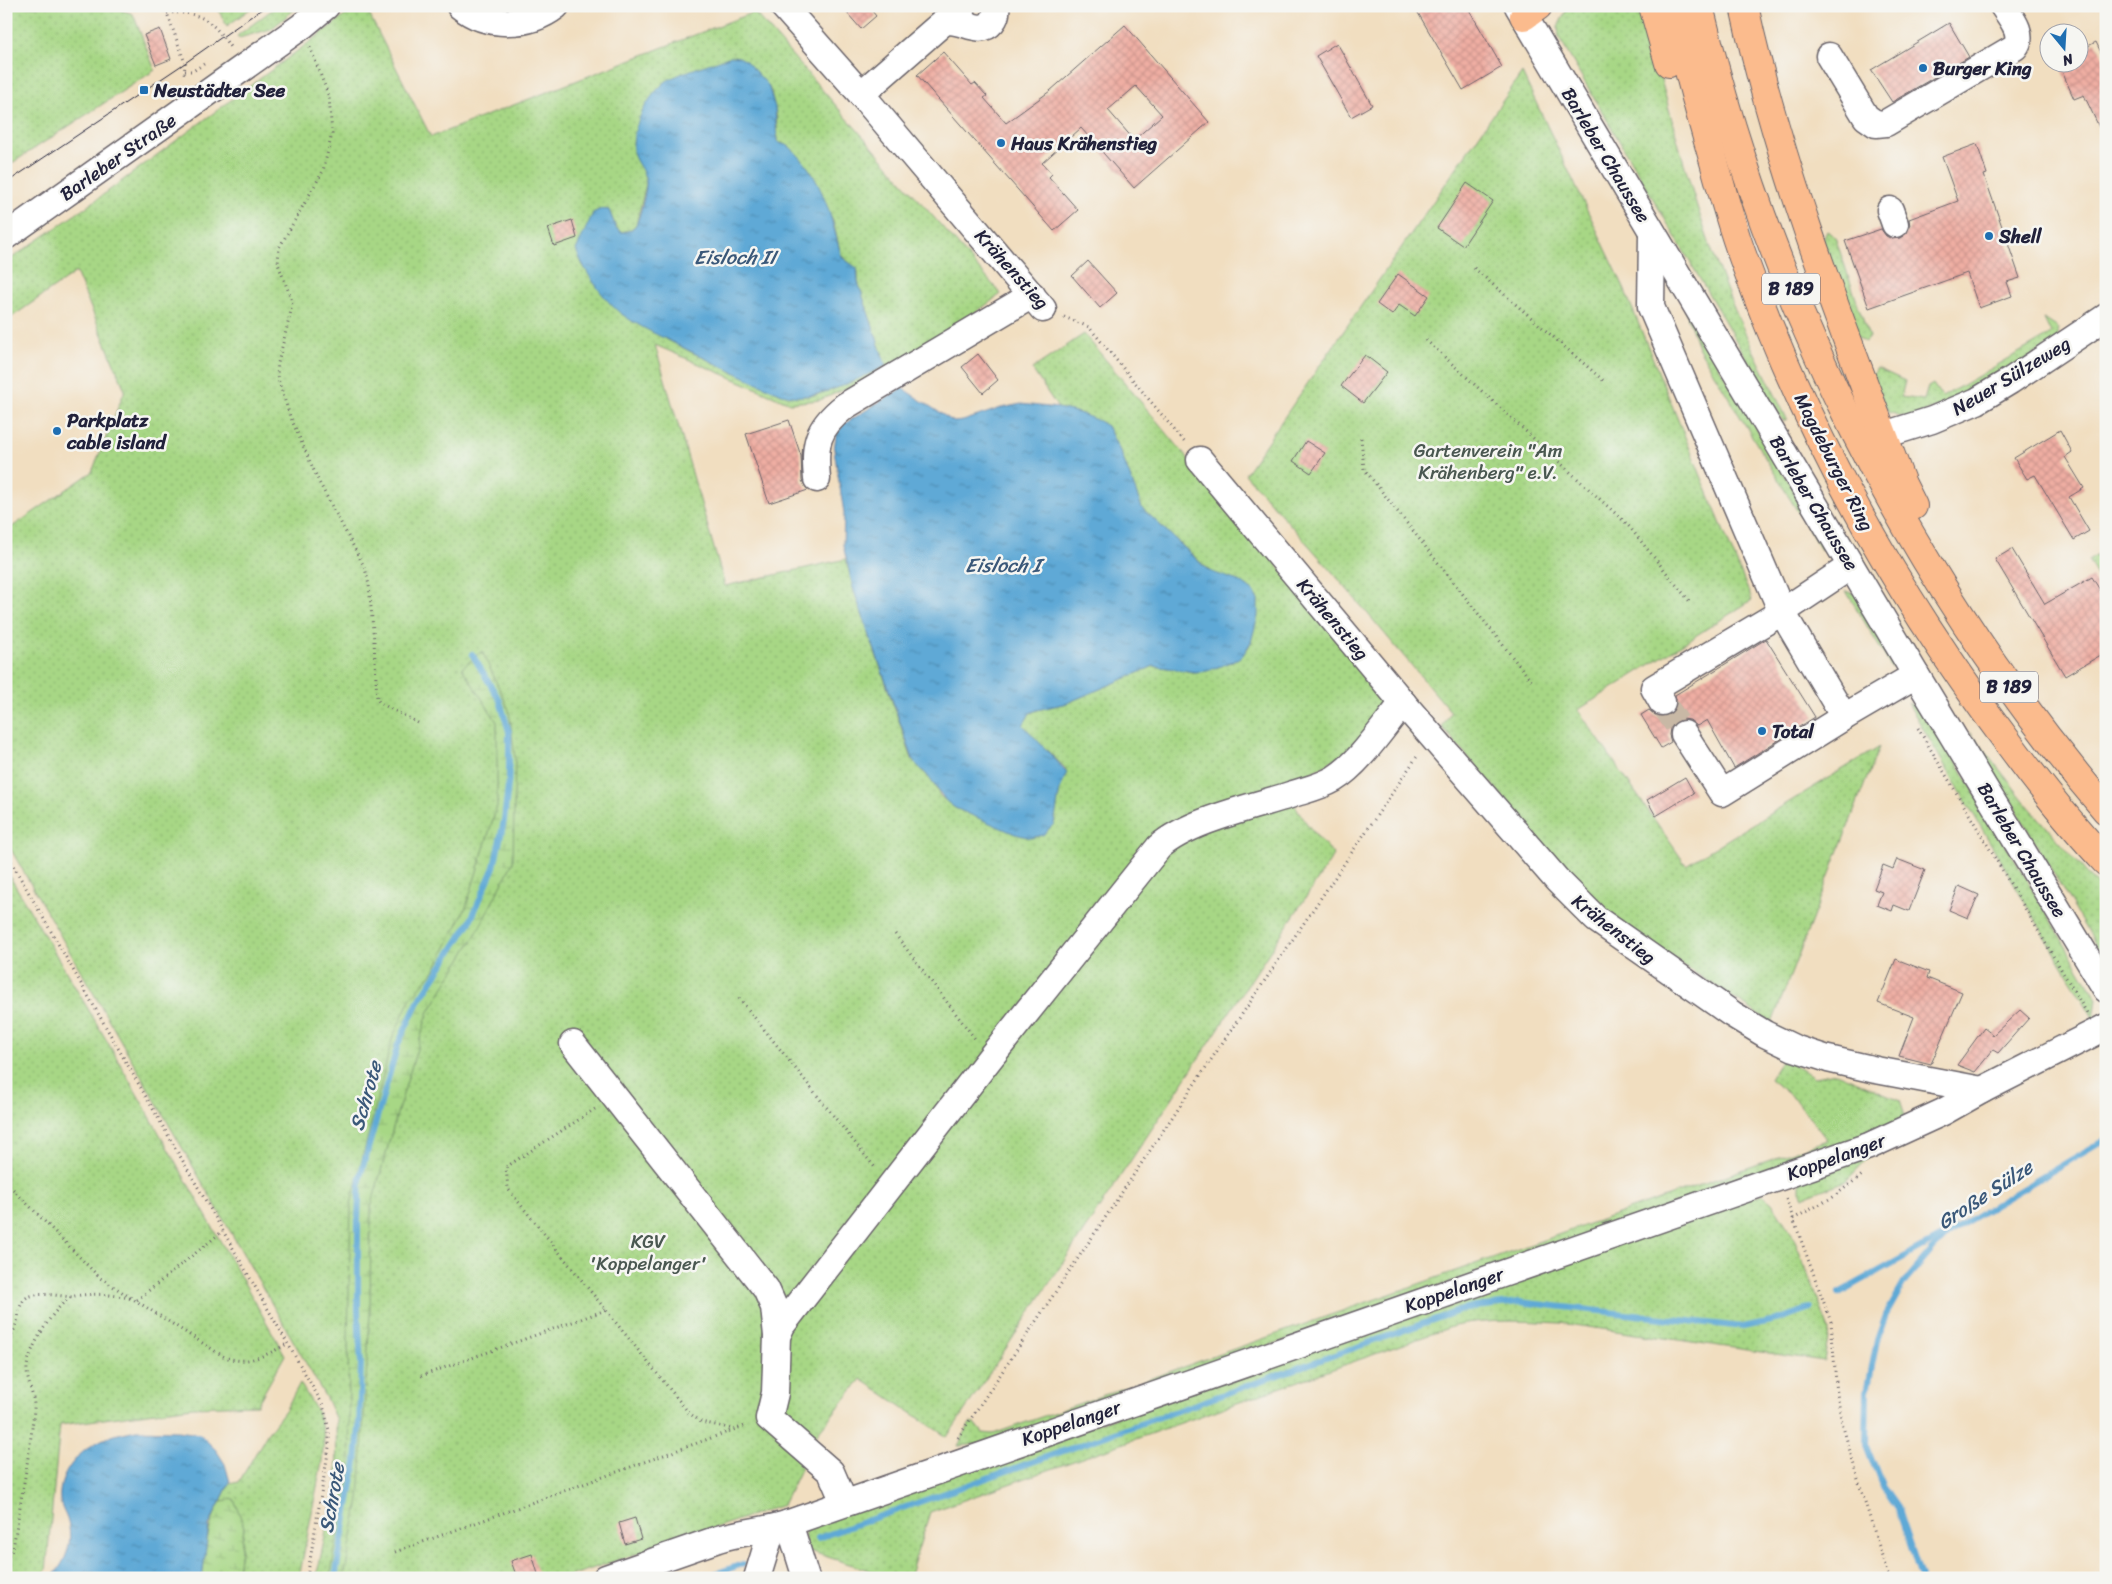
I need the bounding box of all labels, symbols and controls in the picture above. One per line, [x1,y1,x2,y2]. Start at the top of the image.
north arrow [2040,22,2090,72]
text: N [2059,46,2077,73]
place label: Burger King [1933,52,2032,85]
marker: Burger King [1917,62,1929,74]
place label: Neustädter See [153,74,286,107]
street label: Barleber Chaussee [1552,81,1660,229]
marker: Neustädter See [138,84,150,96]
street label: Barleber Straße [52,104,184,210]
place label: Haus Krähenstieg [1010,127,1157,160]
marker: Haus Krähenstieg [995,137,1007,149]
place label: Shell [1998,220,2042,253]
street label: Krähenstieg [966,221,1058,317]
marker: Shell [1983,230,1995,242]
water label: Eisloch II [694,240,780,275]
road number: B 189 [1762,274,1820,304]
street label: Neuer Sülzeweg [1945,327,2077,425]
street label: Magdeburger Ring [1785,387,1883,537]
place label: Parkplatz cable island [66,404,168,459]
marker: Parkplatz cable island [51,425,63,437]
street label: Barleber Chaussee [1760,429,1868,577]
park label: Gartenverein "Am Krähenberg" e.V. [1414,434,1563,489]
water label: Eisloch I [965,548,1046,583]
street label: Krähenstieg [1288,570,1378,668]
road number: B 189 [1980,672,2038,702]
place label: Total [1772,715,1815,748]
marker: Total [1756,725,1768,737]
street label: Barleber Chaussee [1968,776,2076,924]
street label: Krähenstieg [1564,885,1664,973]
water label: Schrote [339,1056,393,1135]
street label: Koppelanger [1782,1123,1891,1190]
water label: Große Sülze [1930,1150,2042,1239]
park label: KGV 'Koppelanger' [589,1225,707,1280]
street label: Koppelanger [1400,1257,1509,1322]
street label: Koppelanger [1017,1390,1126,1455]
water label: Schrote [309,1459,356,1536]

